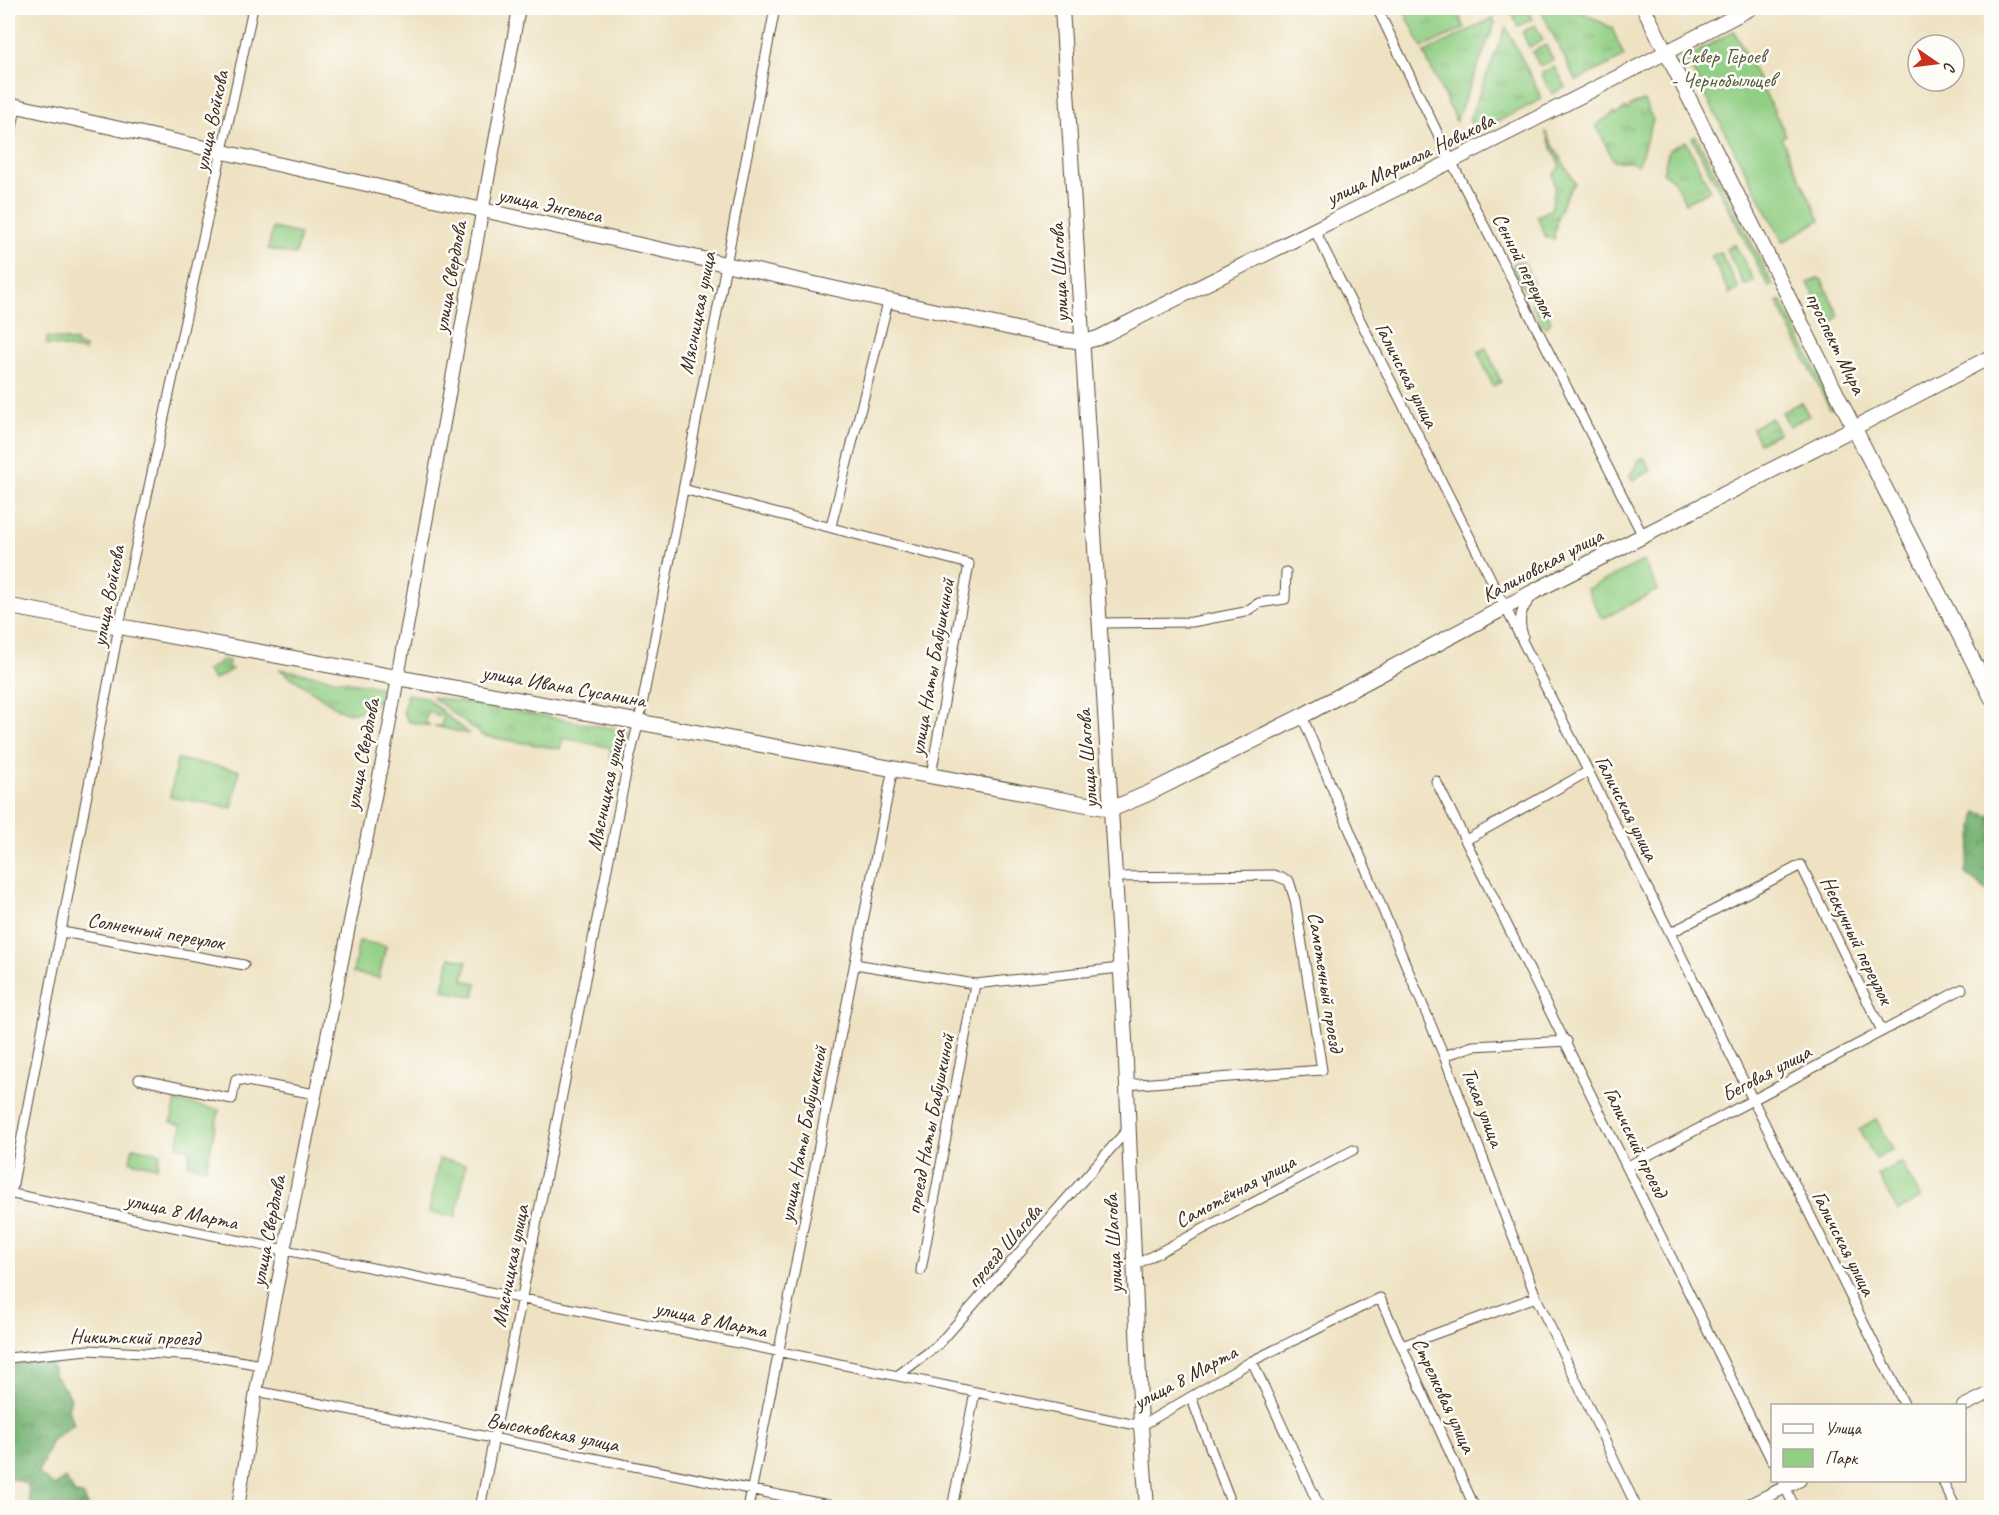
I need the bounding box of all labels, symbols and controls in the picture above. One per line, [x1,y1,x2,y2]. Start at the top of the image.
north arrow [1906,33,1966,93]
park label: Сквер Героев - Чернобыльцев [1670,43,1780,93]
text: С [1938,60,1960,75]
street label: улица Войкова [187,67,235,176]
street label: улица Маршала Новикова [1320,106,1500,212]
street label: улица Энгельса [494,181,606,229]
street label: Сенной переулок [1487,209,1562,323]
street label: улица Свердлова [427,217,473,337]
street label: улица Шагова [1043,220,1075,325]
street label: Мясницкая улица [672,248,722,376]
street label: проспект Мира [1800,288,1873,400]
street label: Галичская улица [1369,318,1445,434]
street label: Калиновская улица [1477,522,1608,608]
street label: улица Войкова [85,542,131,651]
street label: улица Наты Бабушкиной [903,575,961,759]
street label: улица Ивана Сусанина [478,658,650,714]
street label: улица Свердлова [338,694,386,814]
street label: улица Шагова [1070,706,1104,811]
street label: Мясницкая улица [580,725,632,853]
street label: Галичская улица [1589,751,1665,867]
street label: Нескучный переулок [1815,872,1900,1010]
street label: Солнечный переулок [86,906,228,956]
street label: Самотечный проезд [1302,910,1350,1056]
street label: проезд Наты Бабушкиной [900,1030,960,1216]
street label: Беговая улица [1717,1038,1817,1107]
street label: улица Наты Бабушкиной [773,1042,833,1226]
street label: Тихая улица [1456,1064,1511,1153]
street label: Галичский проезд [1598,1082,1675,1204]
street label: Самотёчная улица [1170,1148,1301,1234]
street label: улица Свердлова [244,1171,292,1291]
street label: улица 8 Марта [122,1186,242,1236]
street label: Галичская улица [1806,1186,1882,1302]
street label: улица Шагова [1097,1191,1129,1296]
street label: проезд Шагова [961,1198,1048,1293]
street label: Мясницкая улица [485,1201,535,1329]
street label: улица 8 Марта [651,1294,771,1344]
street label: Никитский проезд [70,1323,203,1351]
street label: Стрелковая улица [1406,1333,1483,1458]
street label: улица 8 Марта [1127,1338,1243,1416]
legend [1771,1404,1966,1482]
street label: Высоковская улица [485,1406,623,1458]
text: Улица [1825,1417,1862,1439]
text: Парк [1825,1447,1859,1469]

